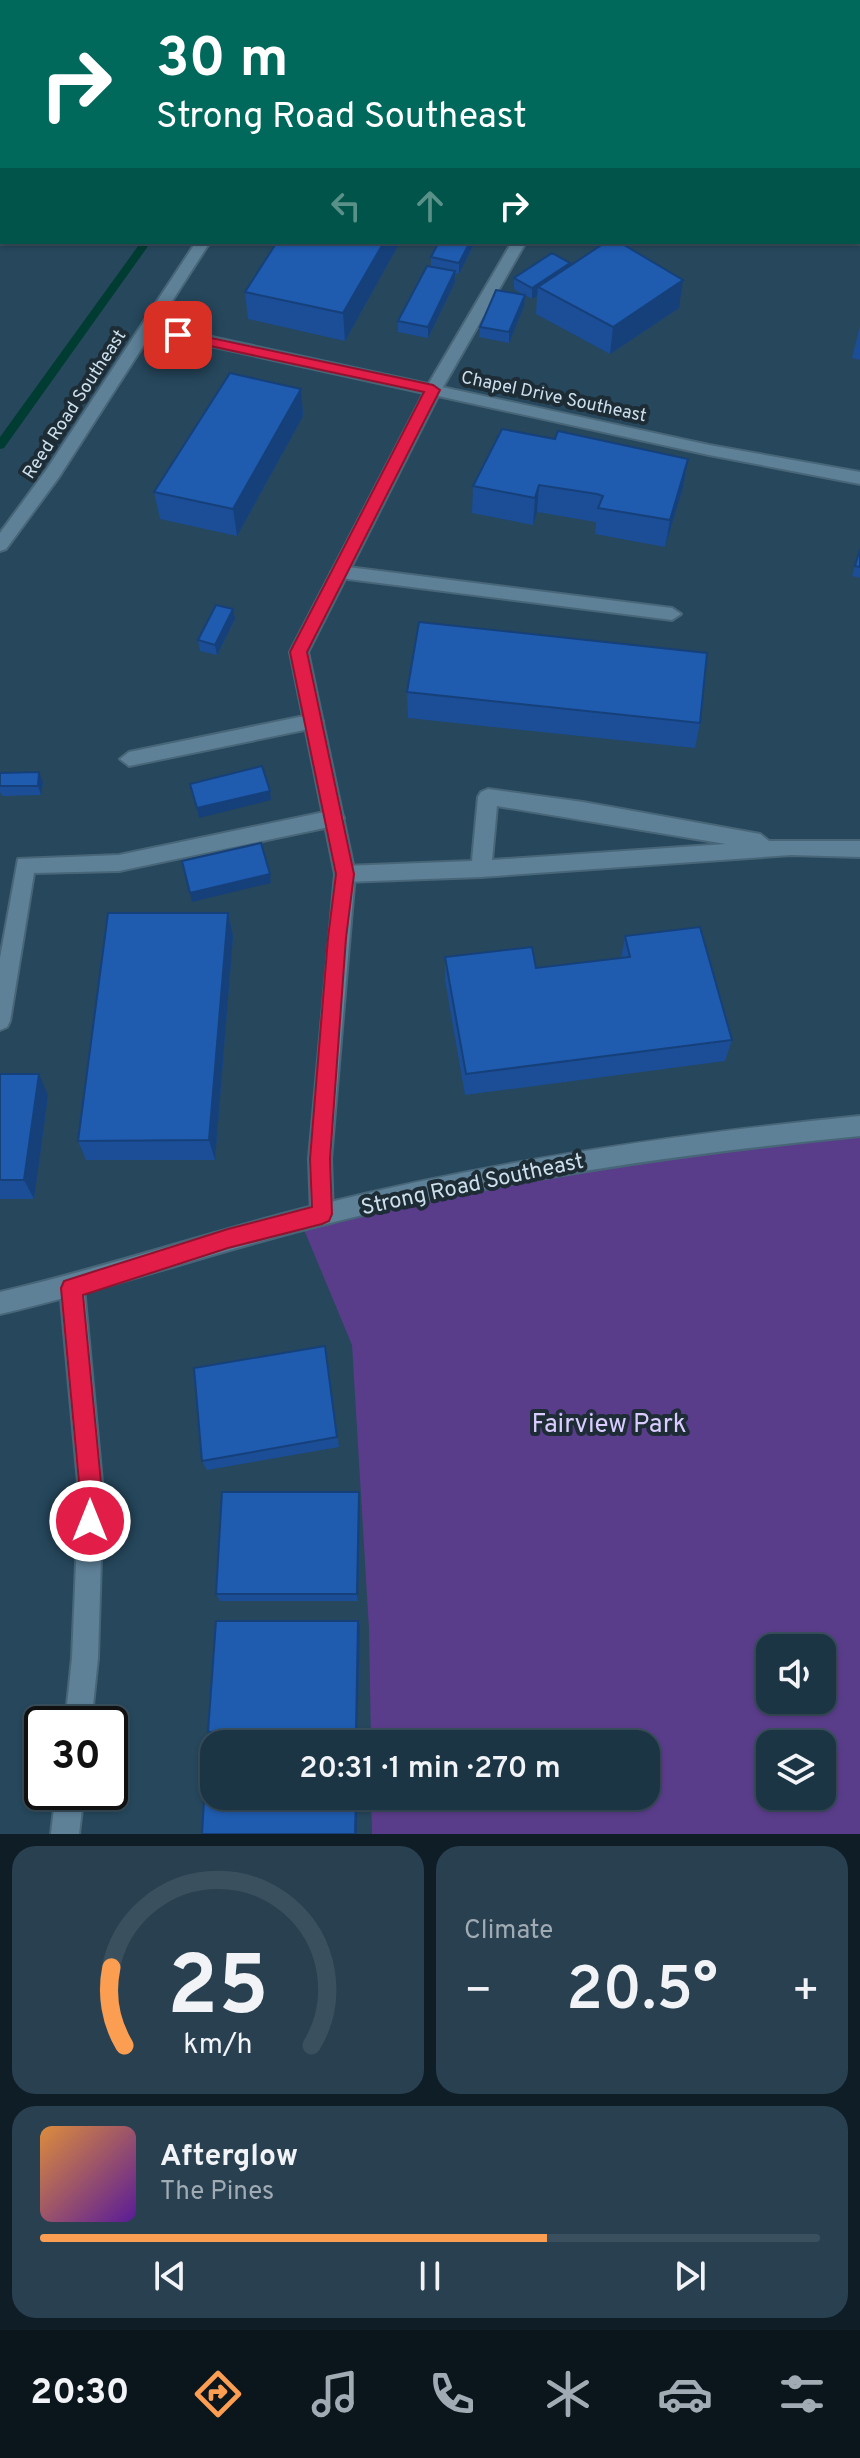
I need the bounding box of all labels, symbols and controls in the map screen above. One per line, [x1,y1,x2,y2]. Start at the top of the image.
text: 30 m [156,26,289,96]
icon: right [24,32,128,136]
text: Strong Road Southeast [156,95,527,141]
icon: left [324,184,368,228]
icon: ahead [408,184,452,228]
icon: right [492,184,536,228]
pin [144,301,212,369]
icon: arrive [156,313,200,357]
street label: Reed Road Southeast [18,326,132,484]
street label: Chapel Drive Southeast [459,367,649,428]
street label: Strong Road Southeast [359,1149,586,1222]
park label: Fairview Park [531,1409,687,1442]
position arrow [48,1479,132,1563]
map controls [756,1634,836,1810]
button: sound [756,1634,836,1714]
speed limit sign: 30 [24,1706,128,1810]
button: layers [756,1730,836,1810]
text: 20:31 · 1 min · 270 m [299,1751,561,1788]
text: Climate [464,1915,553,1948]
text: 25 [167,1939,269,2044]
text: 20.5° [566,1955,718,2031]
text: − [464,1965,492,2021]
text: + [792,1965,820,2021]
text: km/h [183,2028,253,2064]
text: Afterglow [160,2139,298,2176]
text: The Pines [160,2176,274,2209]
icon: previous [148,2254,192,2298]
icon: pause [408,2254,452,2298]
icon: next [668,2254,712,2298]
icon: directions [190,2366,246,2422]
icon: music [307,2366,363,2422]
icon: phone [424,2366,480,2422]
icon: climate [540,2366,596,2422]
icon: car [657,2366,713,2422]
icon: filters [774,2366,830,2422]
text: 20:30 [30,2371,129,2417]

